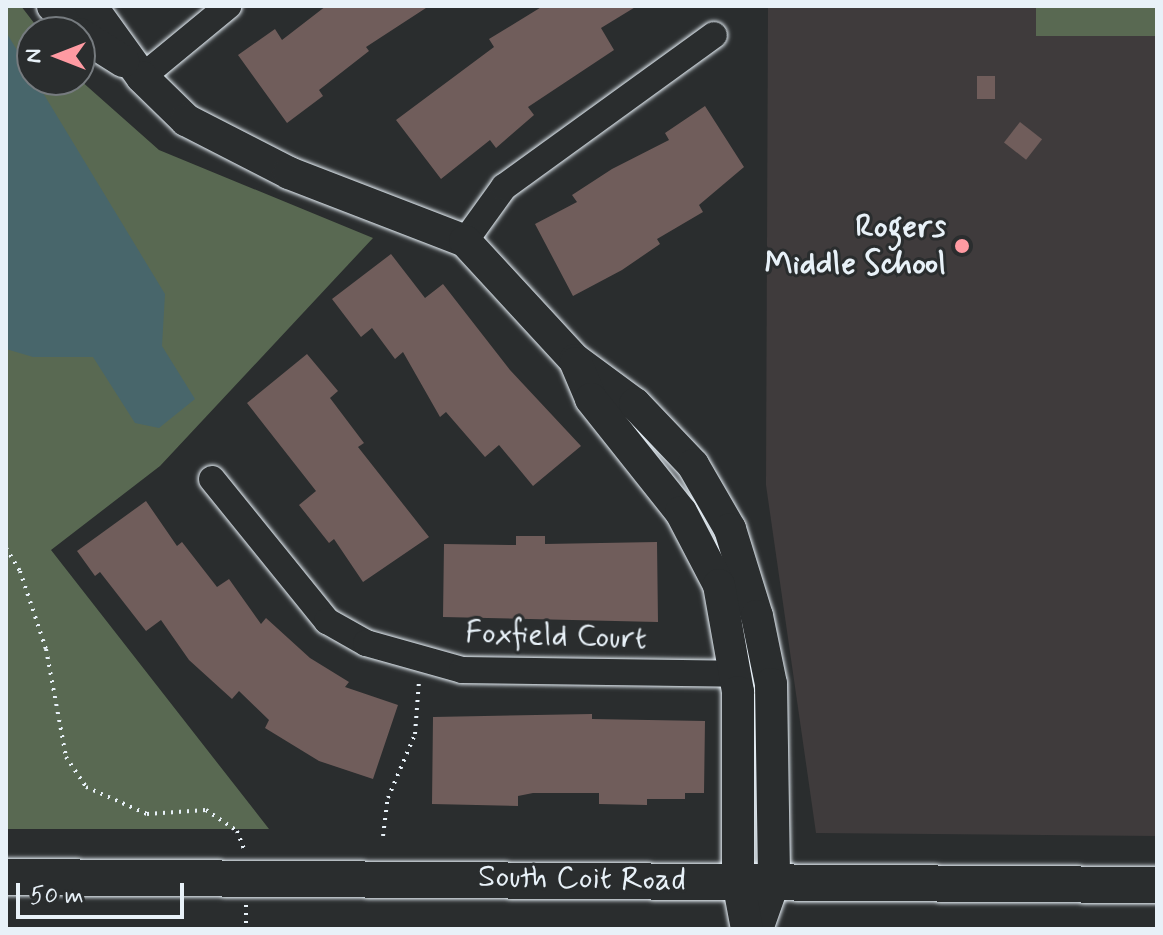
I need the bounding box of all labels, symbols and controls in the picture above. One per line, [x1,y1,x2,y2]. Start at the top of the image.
north arrow [16,16,96,96]
text: N [20,49,48,63]
place label: Rogers Middle School [763,209,946,284]
marker: Rogers Middle School [953,237,971,255]
street label: Foxfield Court [461,614,651,658]
street label: South Coit Road [478,858,686,900]
scale bar [20,867,188,917]
text: 50 m [30,881,84,912]

